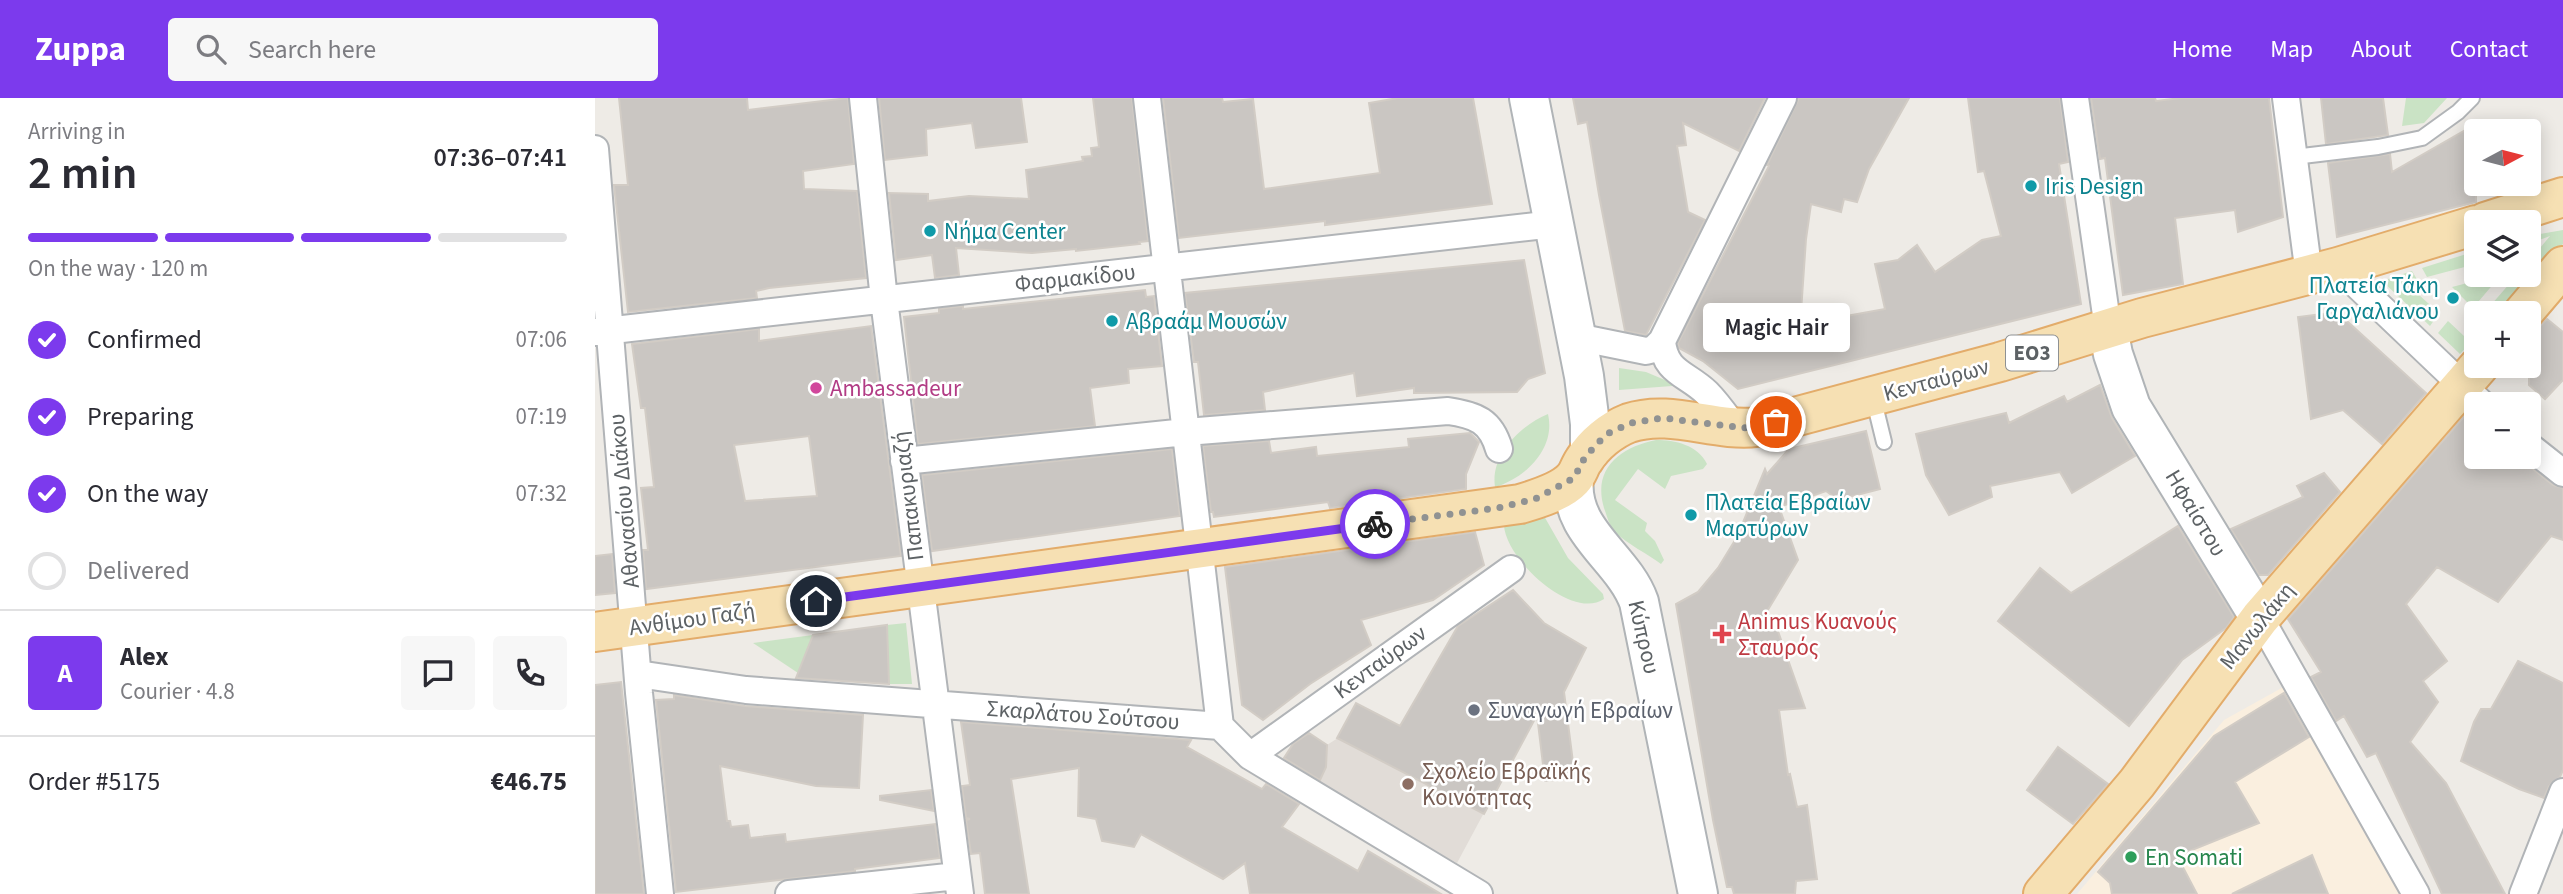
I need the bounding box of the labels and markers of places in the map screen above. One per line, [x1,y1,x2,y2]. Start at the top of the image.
place label: Iris Design [2045,170,2144,203]
marker: Iris Design [2023,178,2039,194]
place label: Νήμα Center [944,215,1067,248]
marker: Νήμα Center [922,223,938,239]
place label: Πλατεία Τάκη Γαργαλιάνου [2309,269,2439,328]
marker: Πλατεία Τάκη Γαργαλιάνου [2445,290,2461,306]
callout: Magic Hair [1703,303,1849,352]
place label: Αβραάμ Μουσών [1126,305,1287,338]
marker: Αβραάμ Μουσών [1104,313,1120,329]
place label: Ambassadeur [830,372,962,405]
marker: Ambassadeur [808,380,824,396]
pin [1746,392,1806,452]
place label: Πλατεία Εβραίων Μαρτύρων [1705,486,1871,545]
marker: Πλατεία Εβραίων Μαρτύρων [1683,507,1699,523]
pin [786,571,846,631]
place label: Animus Κυανούς Σταυρός [1738,605,1897,664]
marker: Animus Κυανούς Σταυρός [1712,624,1732,644]
place label: Συναγωγή Εβραίων [1488,694,1673,727]
marker: Συναγωγή Εβραίων [1466,702,1482,718]
place label: Σχολείο Εβραϊκής Κοινότητας [1422,755,1591,814]
marker: Σχολείο Εβραϊκής Κοινότητας [1400,776,1416,792]
place label: En Somati [2145,841,2243,874]
marker: En Somati [2123,849,2139,865]

